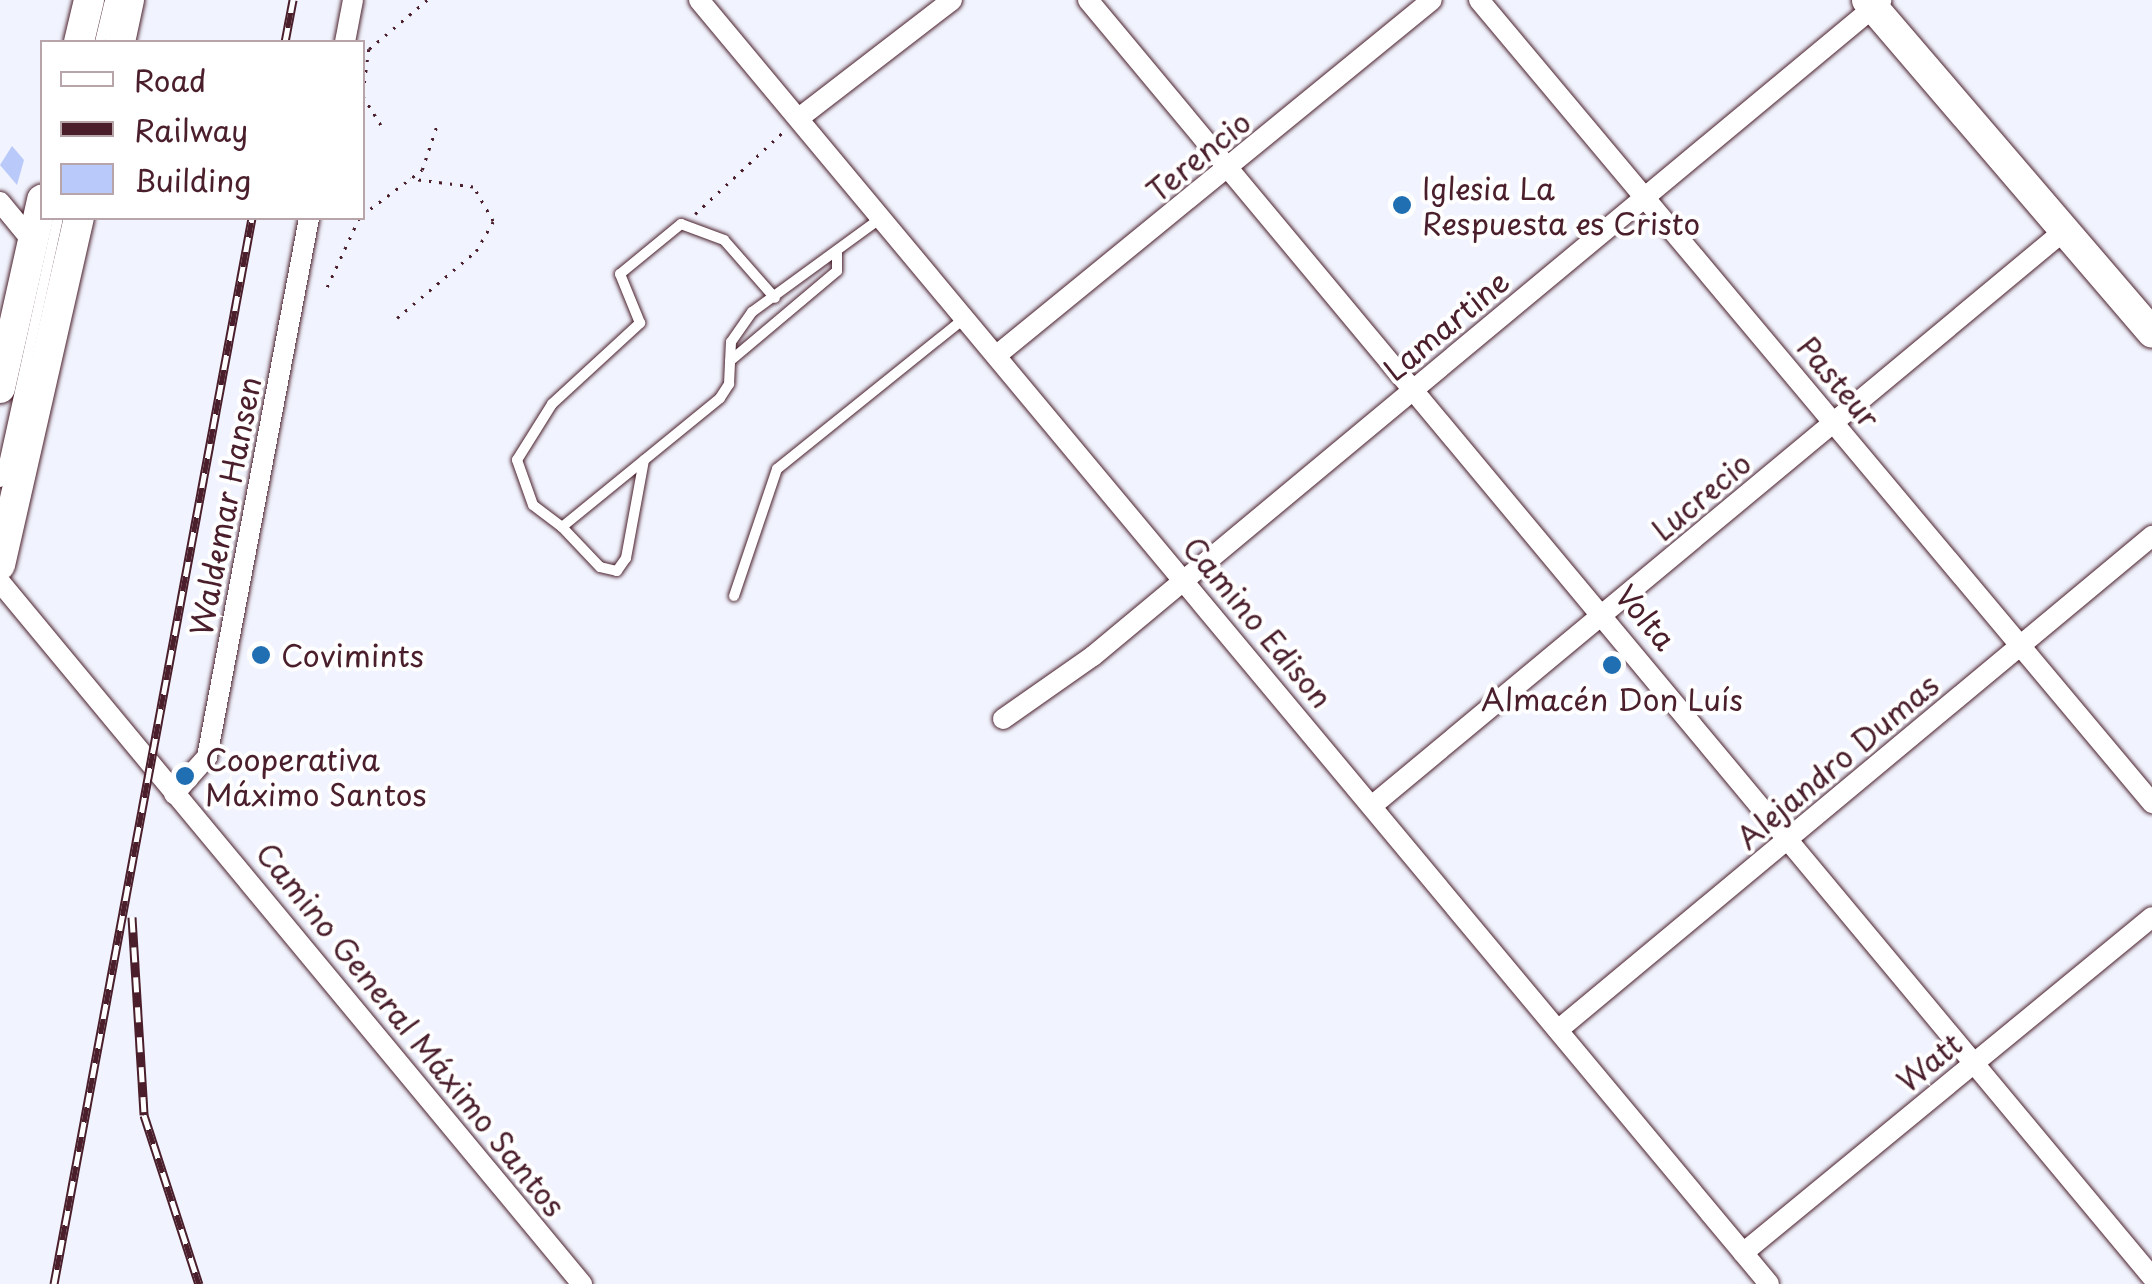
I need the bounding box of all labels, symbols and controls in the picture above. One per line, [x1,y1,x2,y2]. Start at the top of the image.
legend [40,40,365,220]
text: Road [134,57,207,102]
street label: Terencio [1139,103,1257,209]
text: Railway [134,107,248,152]
text: Building [134,157,251,202]
place label: Iglesia La Respuesta es Cristo [1422,170,1703,240]
marker: Iglesia La Respuesta es Cristo [1391,194,1413,216]
street label: Lamartine [1376,262,1516,388]
street label: Pasteur [1790,329,1888,435]
street label: Waldemar Hansen [182,373,268,639]
street label: Lucrecio [1644,444,1758,548]
street label: Camino Edison [1176,529,1340,715]
street label: Volta [1609,577,1683,657]
place label: Covimints [281,637,424,673]
marker: Covimints [250,644,272,666]
marker: Almacén Don Luís [1601,654,1623,676]
street label: Alejandro Dumas [1729,666,1945,856]
place label: Almacén Don Luís [1481,681,1743,717]
place label: Cooperativa Máximo Santos [205,741,428,812]
marker: Cooperativa Máximo Santos [174,765,196,787]
street label: Camino General Máximo Santos [250,836,572,1222]
street label: Watt [1889,1025,1969,1099]

